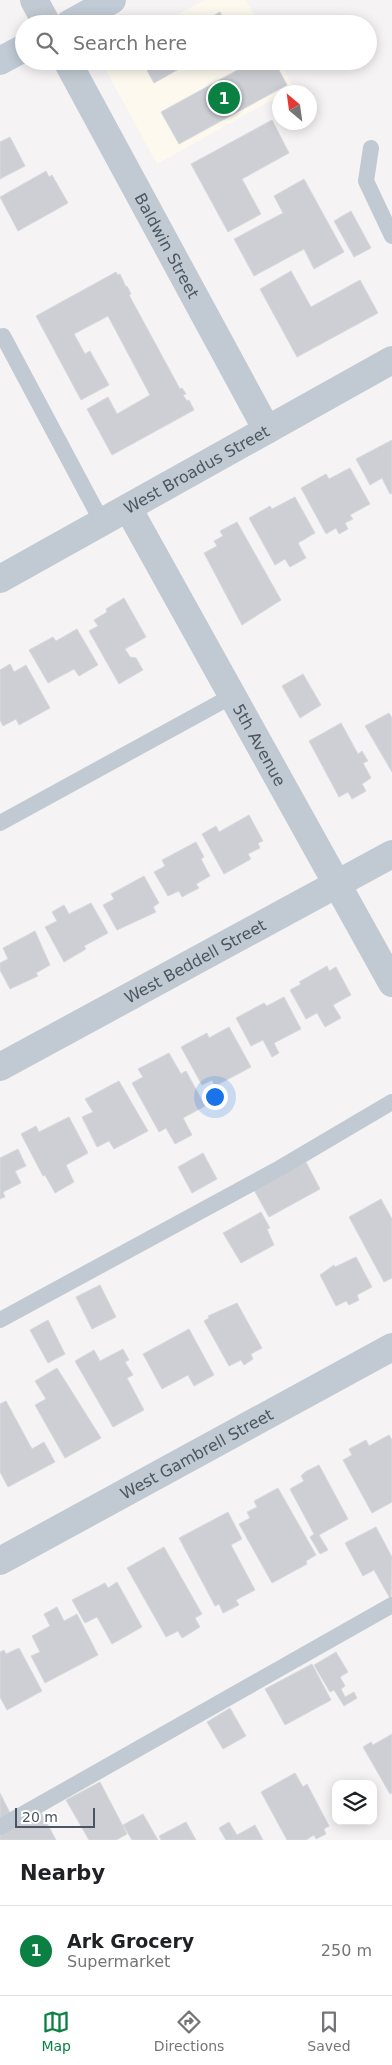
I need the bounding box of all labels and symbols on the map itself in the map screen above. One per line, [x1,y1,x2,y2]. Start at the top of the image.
pin: 1 [208,79,240,117]
north arrow [272,85,317,130]
street label: Baldwin Street [131,190,203,302]
street label: West Broadus Street [120,421,272,517]
street label: 5th Avenue [229,700,290,789]
street label: West Beddell Street [121,915,269,1007]
your location [202,1084,228,1110]
street label: West Gambrell Street [117,1404,276,1503]
scale bar [15,1805,95,1828]

